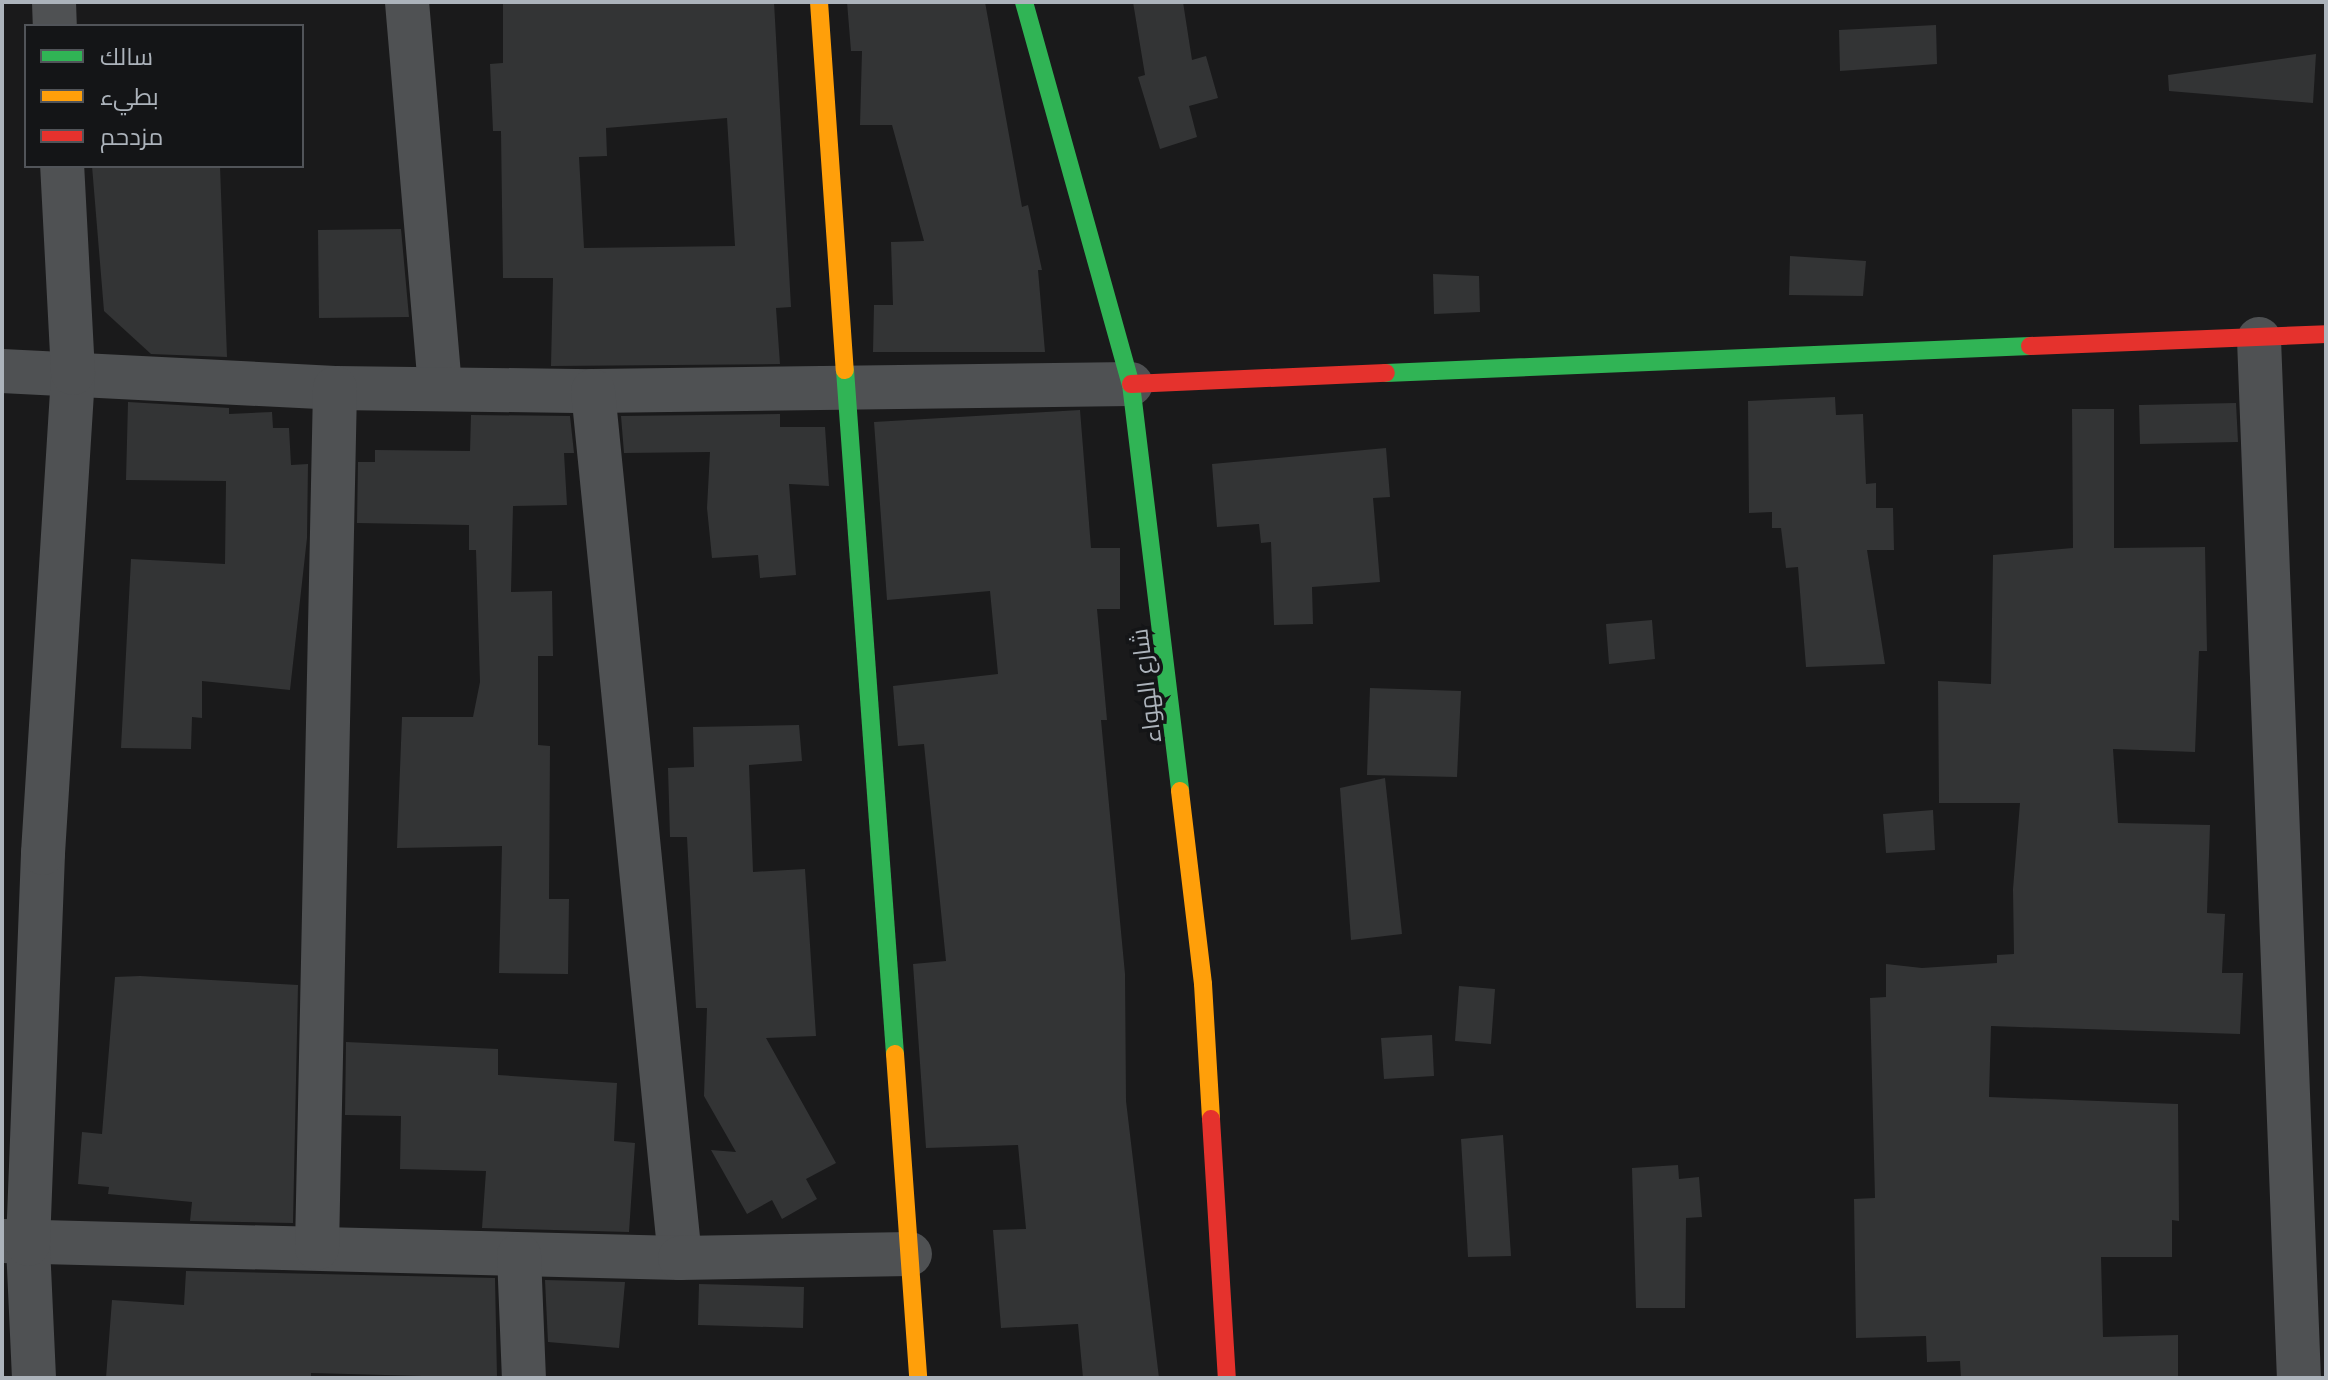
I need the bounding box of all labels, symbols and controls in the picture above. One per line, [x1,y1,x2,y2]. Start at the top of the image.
legend [24,24,304,168]
text: سالك [100,39,153,72]
text: بطيء [100,79,159,112]
text: مزدحم [100,119,163,152]
street label: شارع الهواء [1124,627,1166,745]

